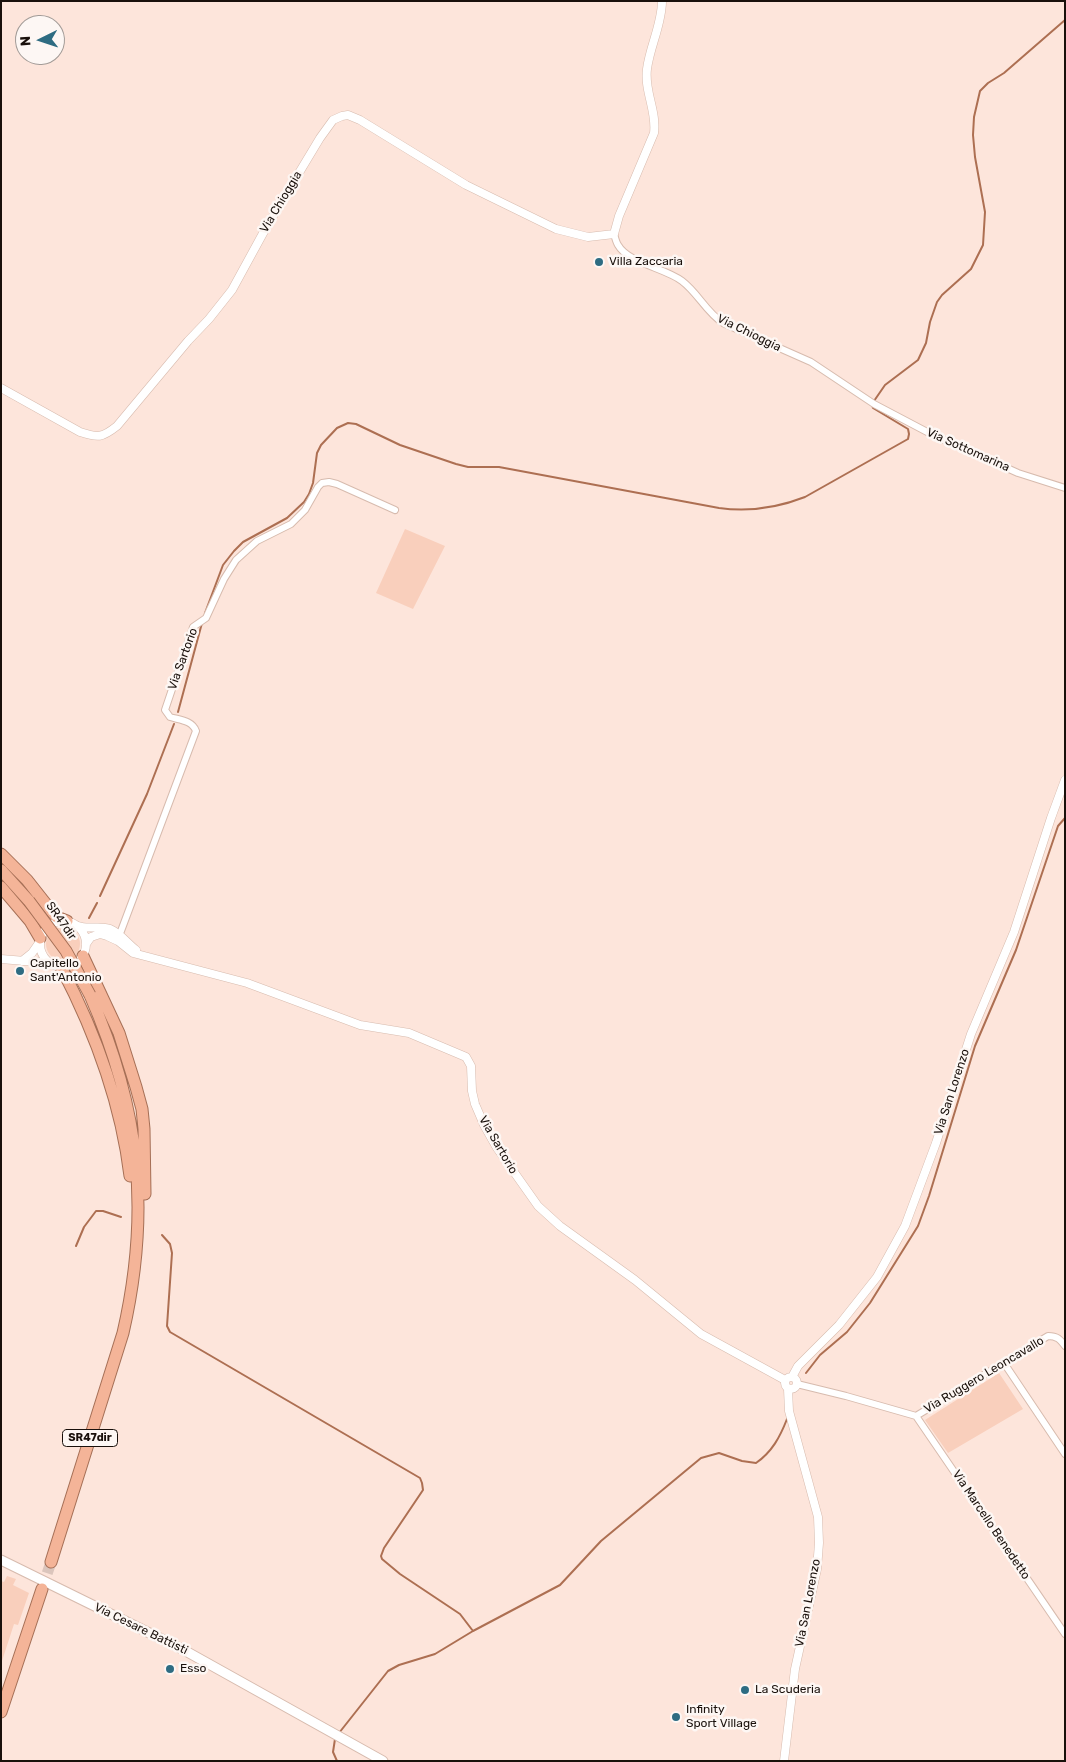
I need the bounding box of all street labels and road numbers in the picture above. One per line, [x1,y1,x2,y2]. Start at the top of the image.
street label: Via Chioggia [257,169,305,235]
street label: Via Chioggia [715,311,783,355]
street label: Via Sottomarina [924,425,1012,475]
street label: Via Sartorio [165,626,201,692]
street label: SR47dir [43,899,79,943]
street label: Via San Lorenzo [931,1047,973,1137]
street label: Via Sartorio [476,1113,520,1177]
street label: Via Ruggero Leoncavallo [922,1334,1046,1416]
road number: SR47dir [62,1430,118,1446]
street label: Via Marcello Benedetto [949,1468,1033,1582]
street label: Via San Lorenzo [792,1558,824,1648]
street label: Via Cesare Battisti [92,1600,190,1658]

